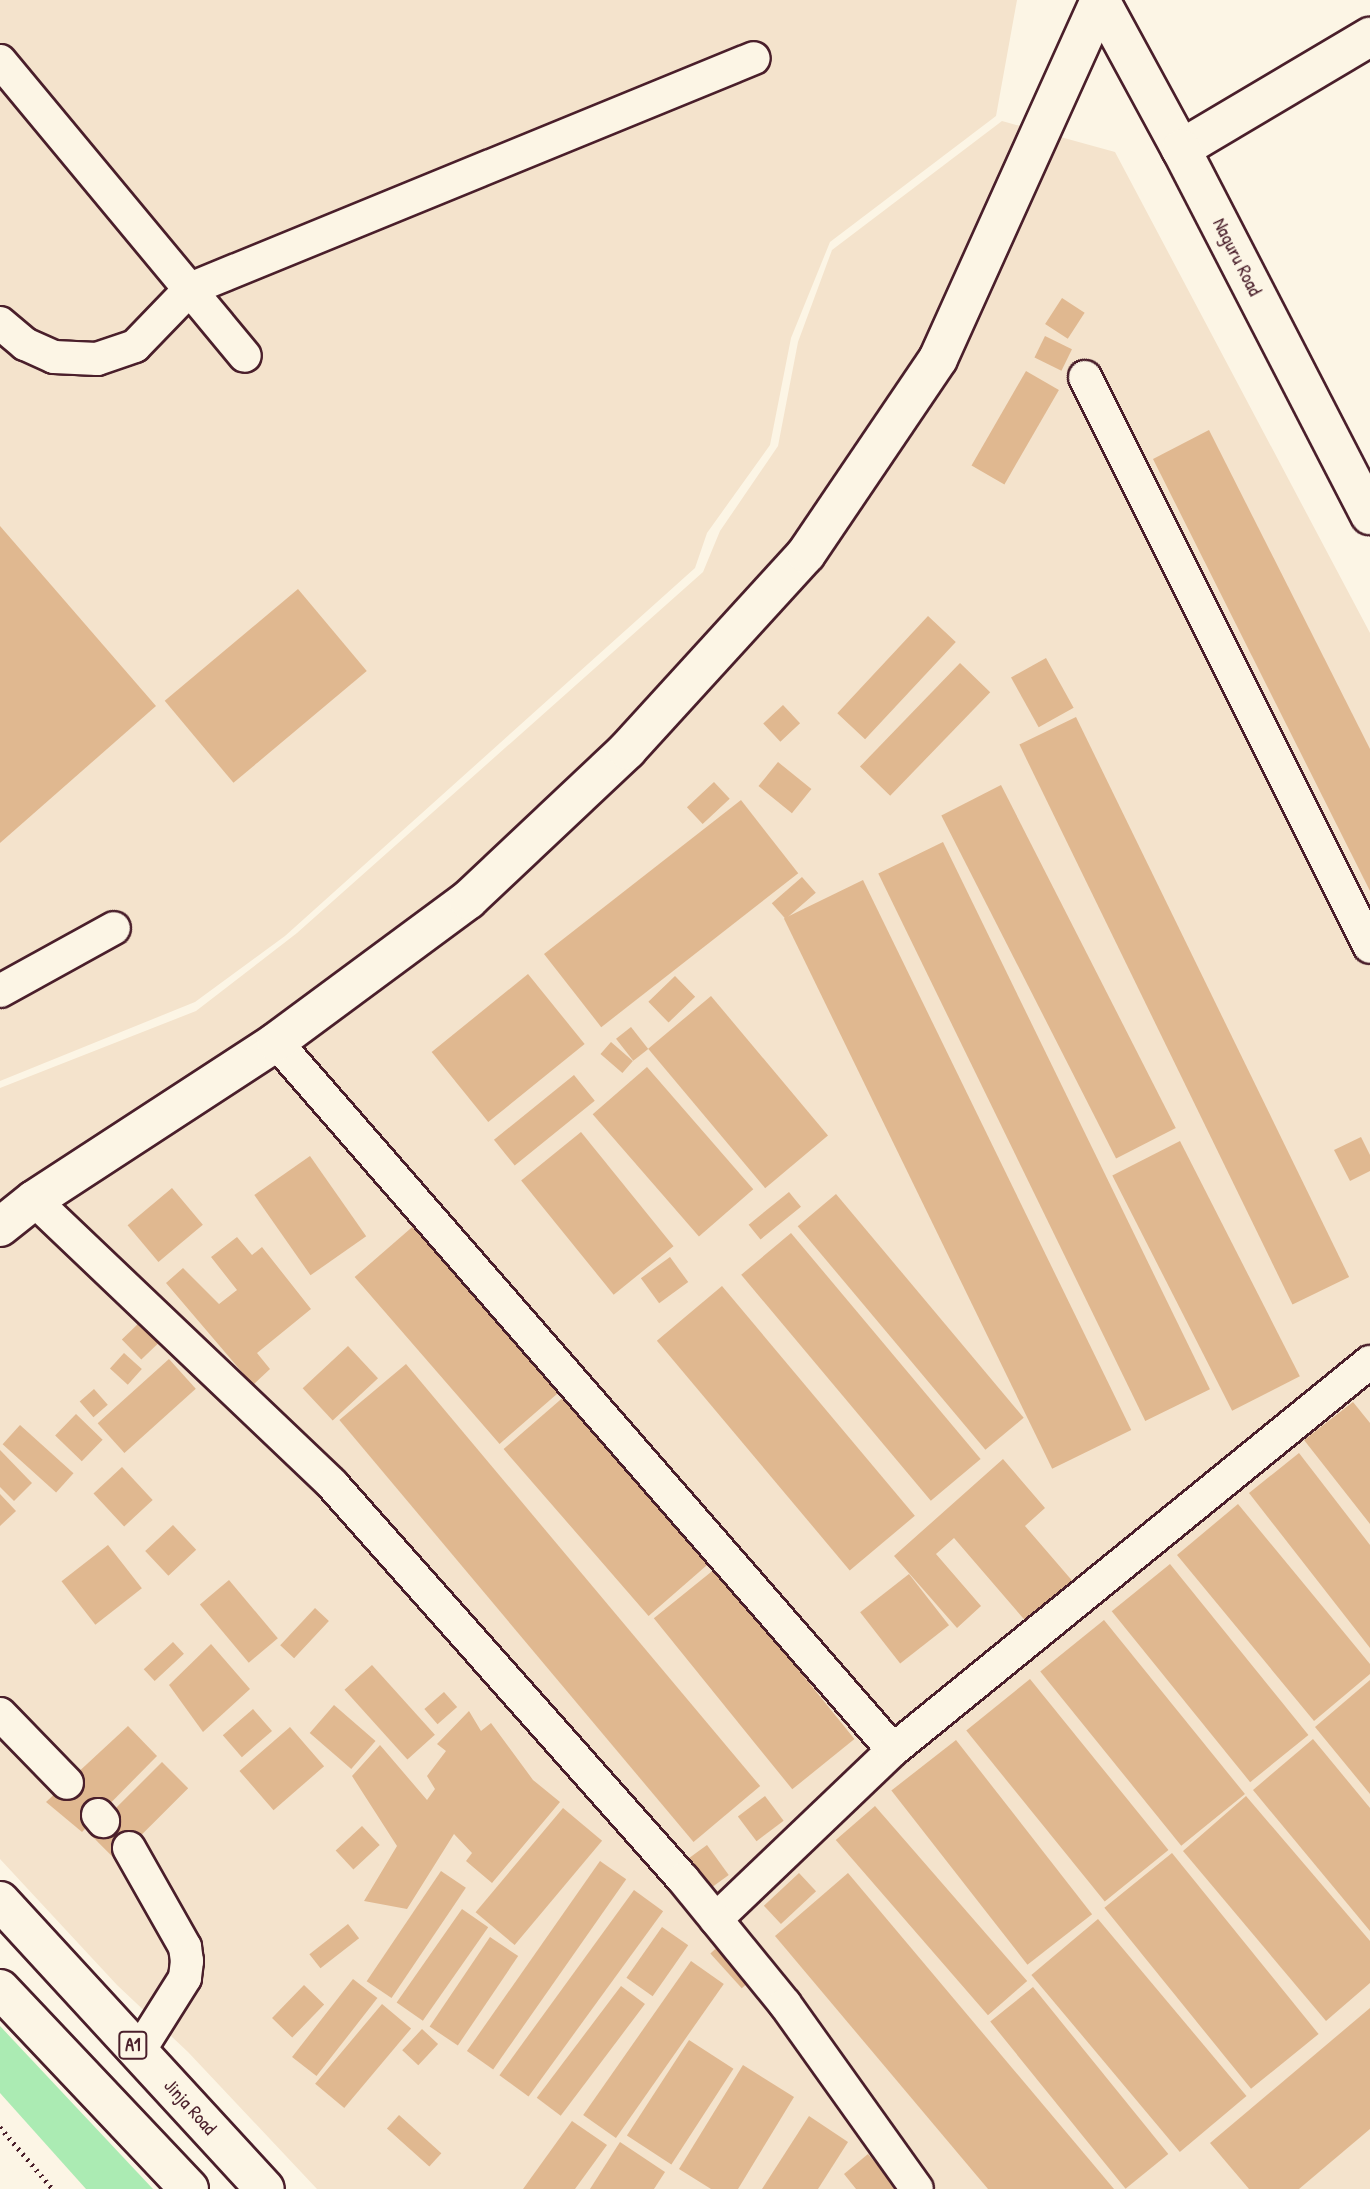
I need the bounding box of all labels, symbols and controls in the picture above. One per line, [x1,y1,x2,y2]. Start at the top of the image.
street label: Naguru Road [1208,214,1266,300]
road number: A1 [117,2031,149,2060]
street label: Jinja Road [159,2074,221,2140]

